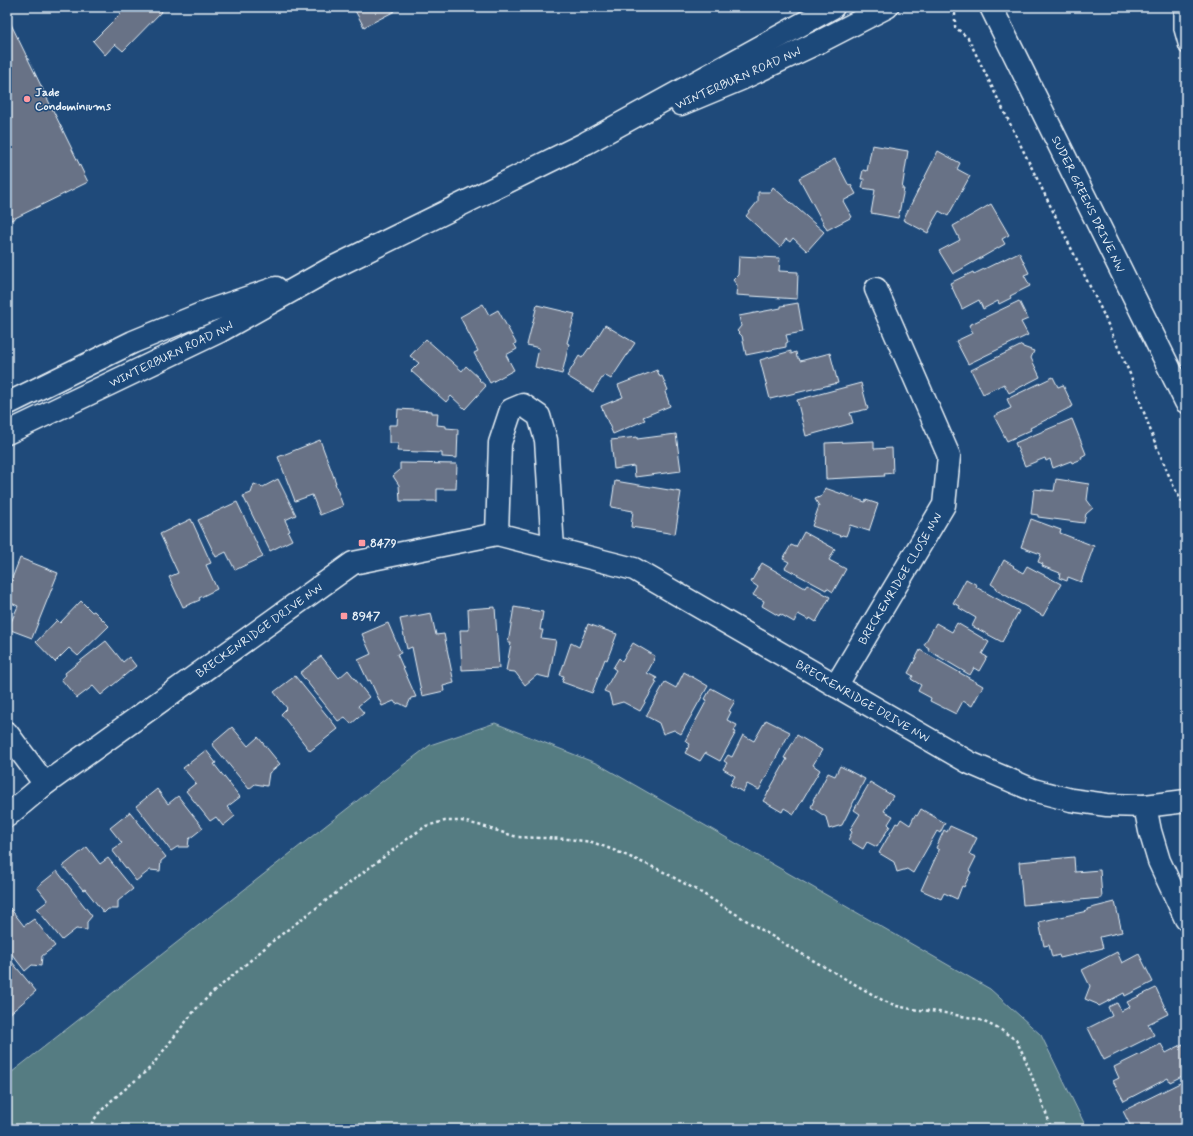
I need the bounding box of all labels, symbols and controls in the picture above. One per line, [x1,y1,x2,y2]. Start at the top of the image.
street label: WINTERBURN ROAD NW [673,44,804,114]
place label: Jade Condominiums [35,85,112,115]
marker: Jade Condominiums [22,94,32,104]
street label: SUDER GREENS DRIVE NW [1047,134,1128,276]
street label: WINTERBURN ROAD NW [107,318,236,392]
street label: BRECKENRIDGE CLOSE NW [855,510,946,648]
place label: 8479 [370,536,397,552]
marker: 8479 [357,538,367,548]
street label: BRECKENRIDGE DRIVE NW [193,580,326,682]
place label: 8947 [352,609,381,625]
marker: 8947 [339,611,349,621]
street label: BRECKENRIDGE DRIVE NW [792,657,932,747]

